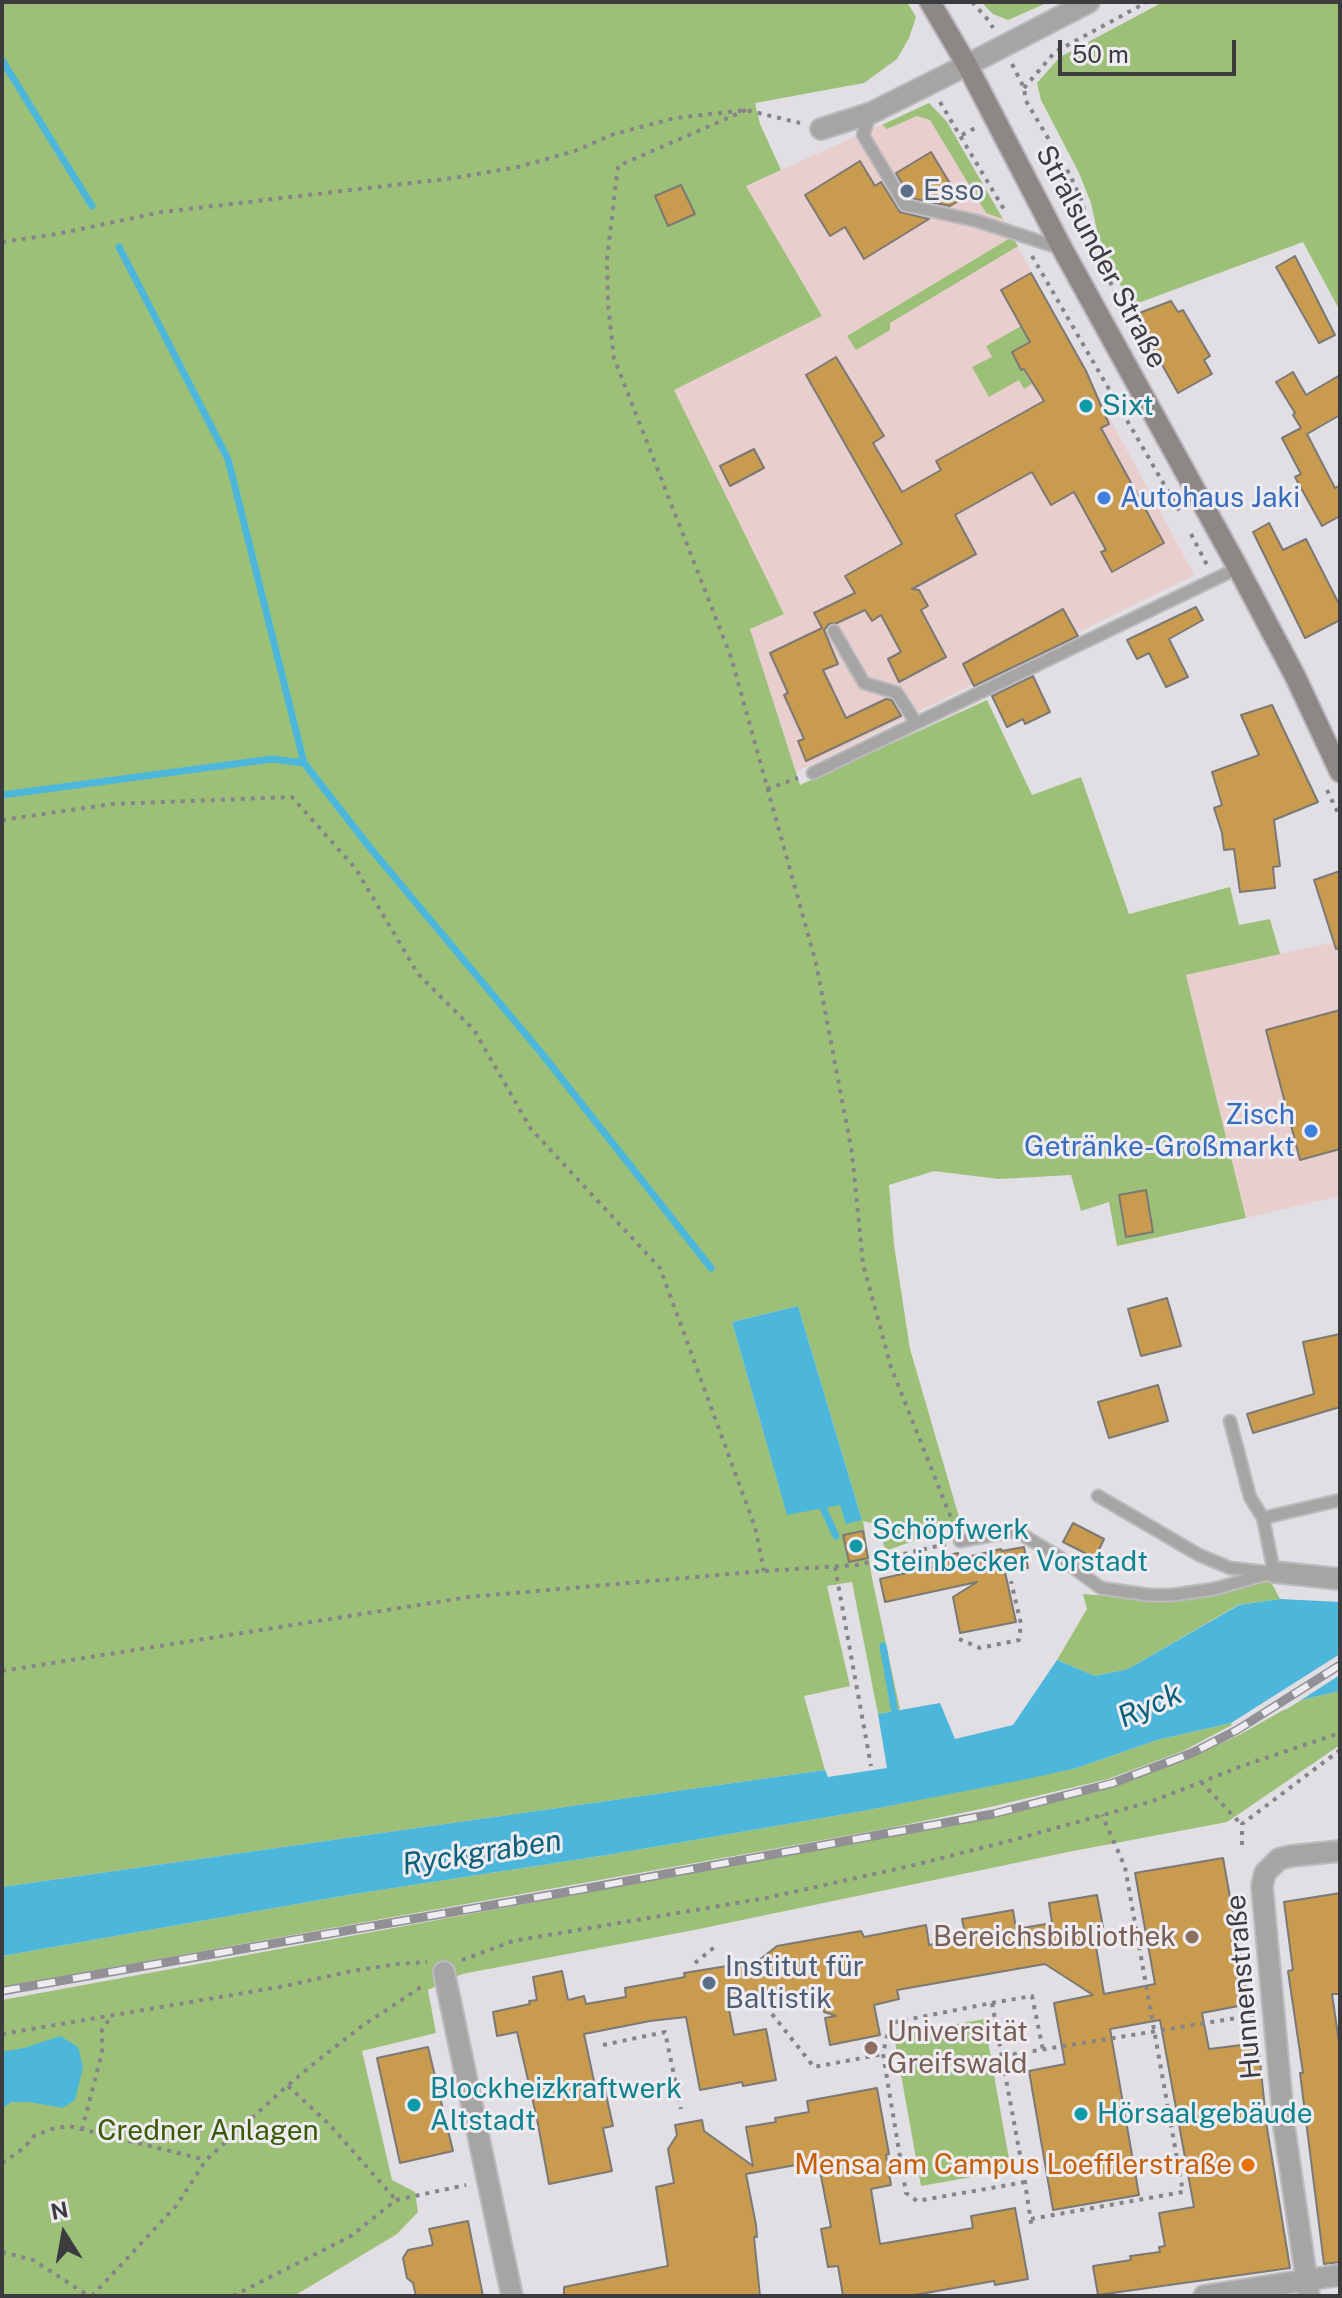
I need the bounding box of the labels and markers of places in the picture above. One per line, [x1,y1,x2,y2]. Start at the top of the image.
place label: Esso [923,174,984,208]
marker: Esso [898,182,916,200]
place label: Sixt [1102,389,1154,423]
marker: Sixt [1077,397,1095,415]
place label: Autohaus Jaki [1120,481,1300,515]
marker: Autohaus Jaki [1095,489,1113,507]
place label: Zisch Getränke-Großmarkt [1024,1098,1295,1164]
marker: Zisch Getränke-Großmarkt [1302,1122,1320,1140]
place label: Schöpfwerk Steinbecker Vorstadt [872,1513,1148,1579]
marker: Schöpfwerk Steinbecker Vorstadt [847,1537,865,1555]
place label: Bereichsbibliothek [933,1920,1176,1954]
marker: Bereichsbibliothek [1183,1928,1201,1946]
place label: Institut für Baltistik [725,1950,864,2016]
marker: Institut für Baltistik [700,1974,718,1992]
place label: Universität Greifswald [887,2015,1028,2081]
marker: Universität Greifswald [862,2039,880,2057]
place label: Blockheizkraftwerk Altstadt [430,2072,682,2138]
marker: Blockheizkraftwerk Altstadt [405,2096,423,2114]
place label: Hörsaalgebäude [1097,2097,1313,2131]
marker: Hörsaalgebäude [1072,2105,1090,2123]
place label: Mensa am Campus Loefflerstraße [794,2148,1232,2182]
marker: Mensa am Campus Loefflerstraße [1239,2156,1257,2174]

